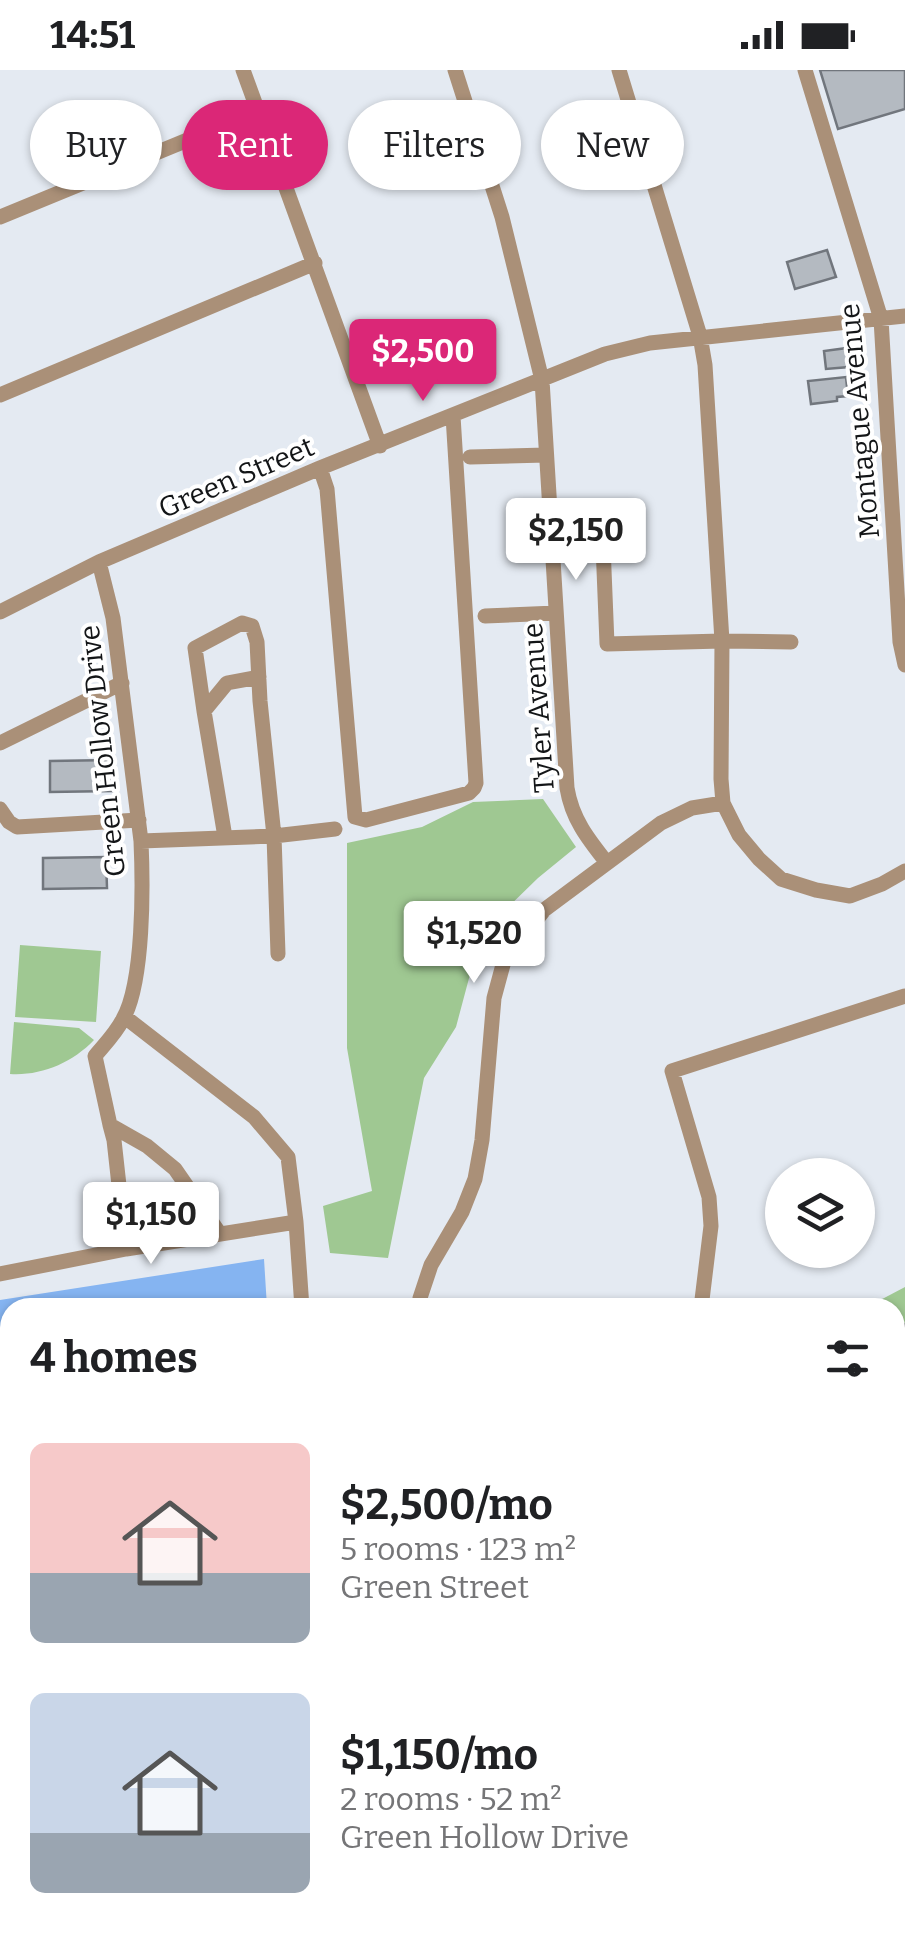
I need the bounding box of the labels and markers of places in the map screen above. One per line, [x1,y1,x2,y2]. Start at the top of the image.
pin: $2,500 [342,319,504,404]
pin: $2,150 [495,498,657,583]
pin: $1,520 [393,901,555,986]
pin: $1,150 [70,1182,232,1267]

